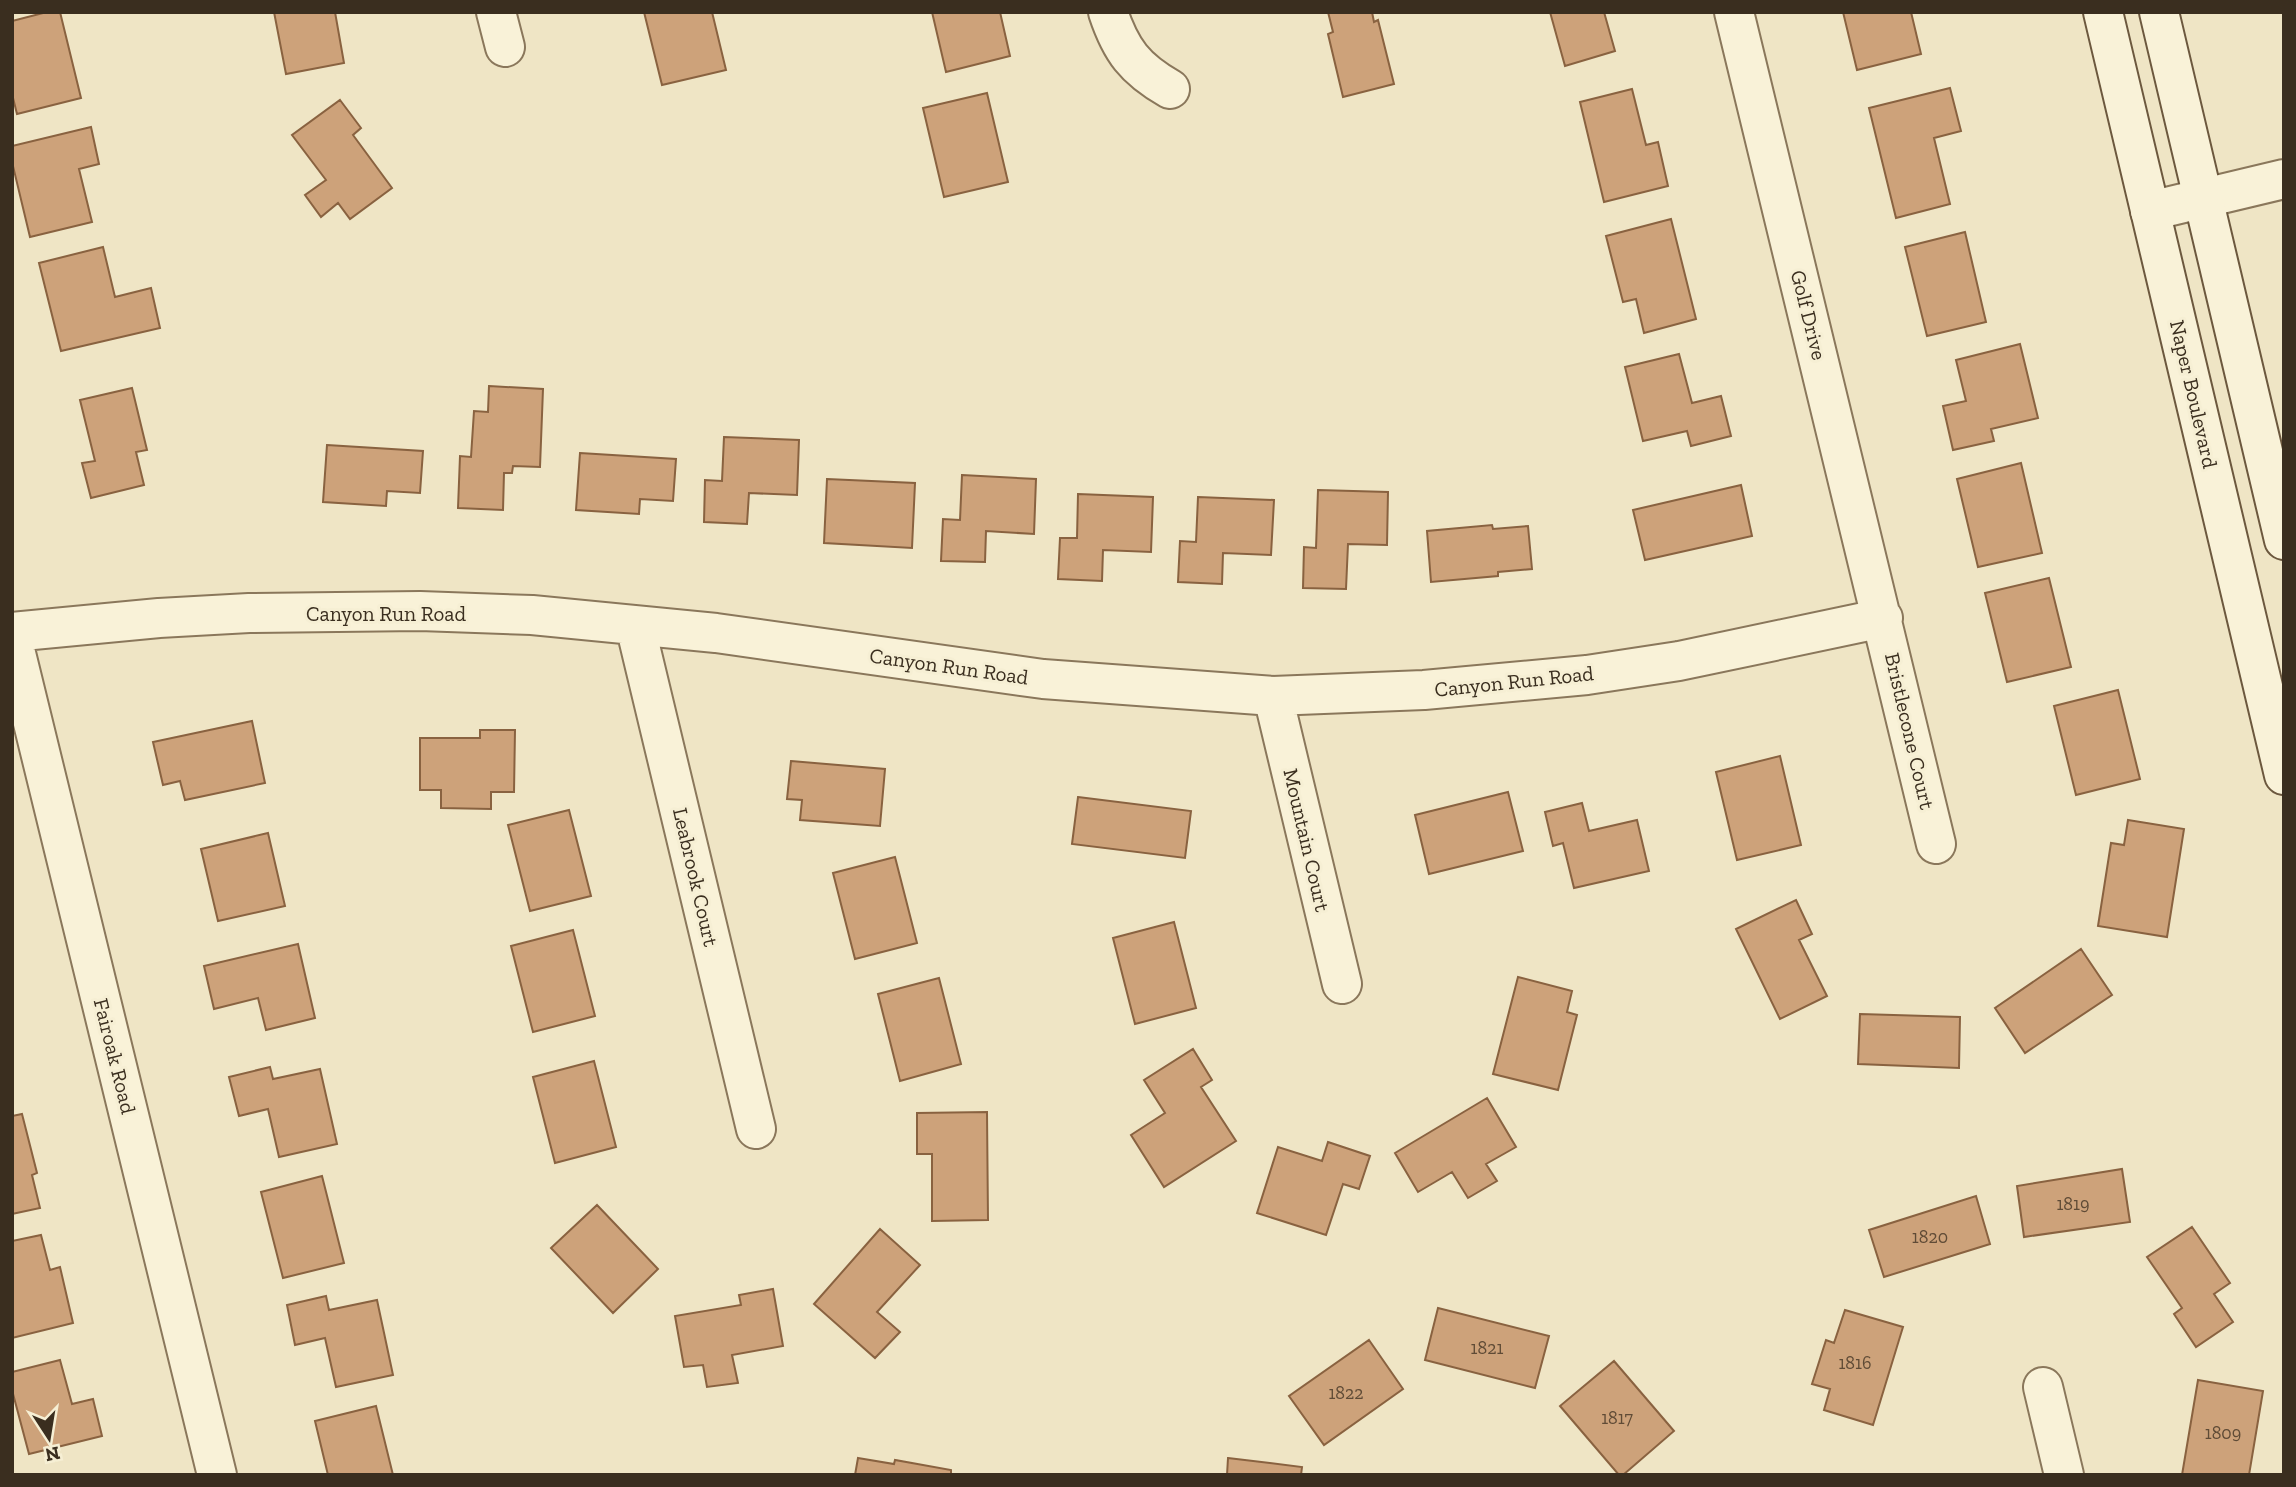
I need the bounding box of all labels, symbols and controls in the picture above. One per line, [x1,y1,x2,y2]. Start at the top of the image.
street label: Golf Drive [1786,267,1832,363]
street label: Naper Boulevard [2165,317,2223,471]
street label: Canyon Run Road [306,601,466,626]
street label: Canyon Run Road [868,642,1030,690]
street label: Bristlecone Court [1880,650,1940,812]
street label: Canyon Run Road [1433,660,1595,702]
street label: Mountain Court [1278,766,1336,914]
street label: Leabrook Court [668,805,724,949]
street label: Fairoak Road [89,996,142,1117]
house number: 1819 [2056,1193,2090,1215]
house number: 1820 [1912,1226,1948,1248]
house number: 1821 [1471,1337,1503,1359]
house number: 1816 [1838,1352,1872,1374]
house number: 1822 [1328,1382,1364,1404]
north arrow [14,1403,84,1473]
house number: 1817 [1601,1407,1633,1429]
house number: 1809 [2205,1422,2241,1444]
text: N [43,1441,62,1467]

